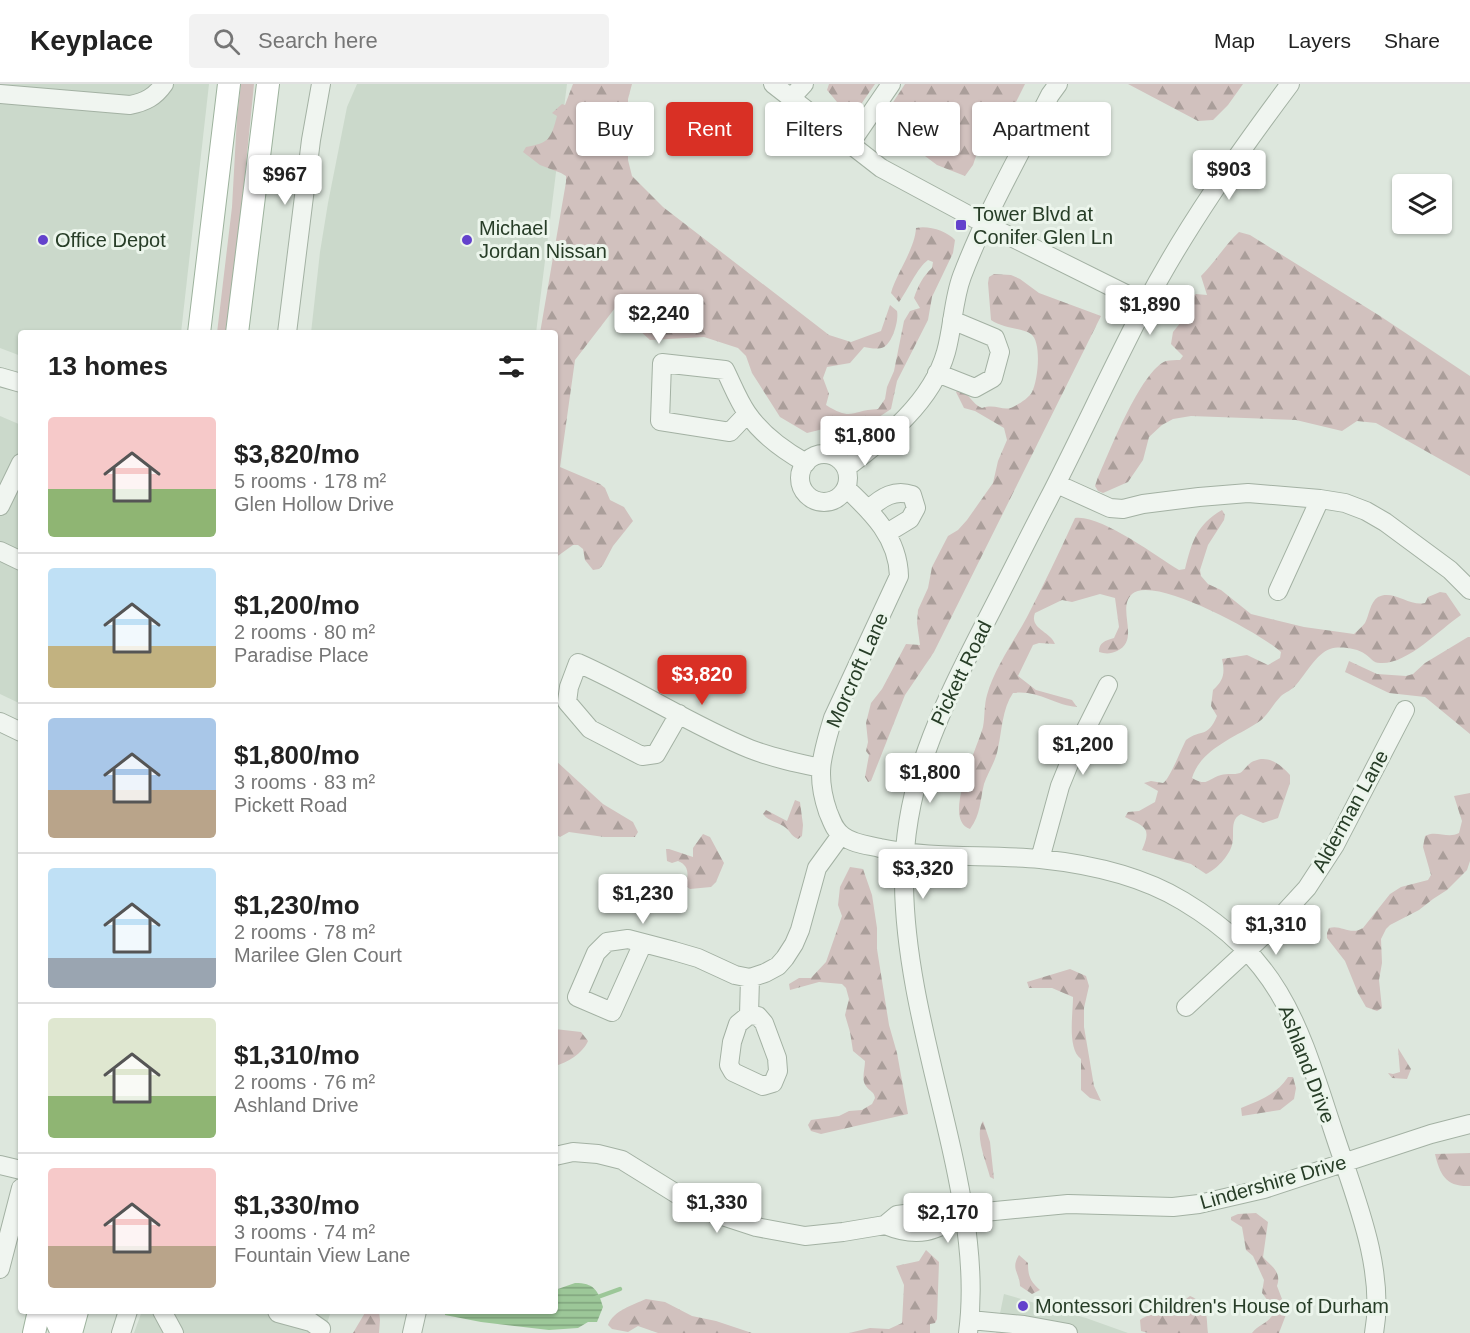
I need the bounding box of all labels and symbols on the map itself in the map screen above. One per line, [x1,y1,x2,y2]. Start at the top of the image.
pin: $903 [1193,150,1265,201]
pin: $967 [249,155,321,206]
place label: Tower Blvd at Conifer Glen Ln [973,203,1113,248]
place label: Michael Jordan Nissan [479,217,607,262]
marker: Tower Blvd at Conifer Glen Ln [954,218,968,232]
place label: Office Depot [55,229,166,251]
marker: Office Depot [36,233,50,247]
marker: Michael Jordan Nissan [460,233,474,247]
pin: $1,890 [1101,285,1199,336]
pin: $2,240 [610,294,708,345]
pin: $1,800 [816,416,914,467]
street label: Morcroft Lane [822,609,892,731]
street label: Pickett Road [926,617,996,729]
pin: $3,820 [653,655,751,706]
pin: $1,200 [1034,725,1132,776]
street label: Alderman Lane [1307,746,1393,876]
pin: $1,800 [881,753,979,804]
pin: $3,320 [874,849,972,900]
pin: $1,230 [594,874,692,925]
pin: $1,310 [1227,905,1325,956]
street label: Ashland Drive [1274,1002,1340,1126]
street label: Lindershire Drive [1197,1151,1349,1213]
pin: $1,330 [668,1183,766,1234]
pin: $2,170 [899,1193,997,1244]
place label: Montessori Children's House of Durham [1035,1295,1389,1317]
marker: Montessori Children's House of Durham [1016,1299,1030,1313]

